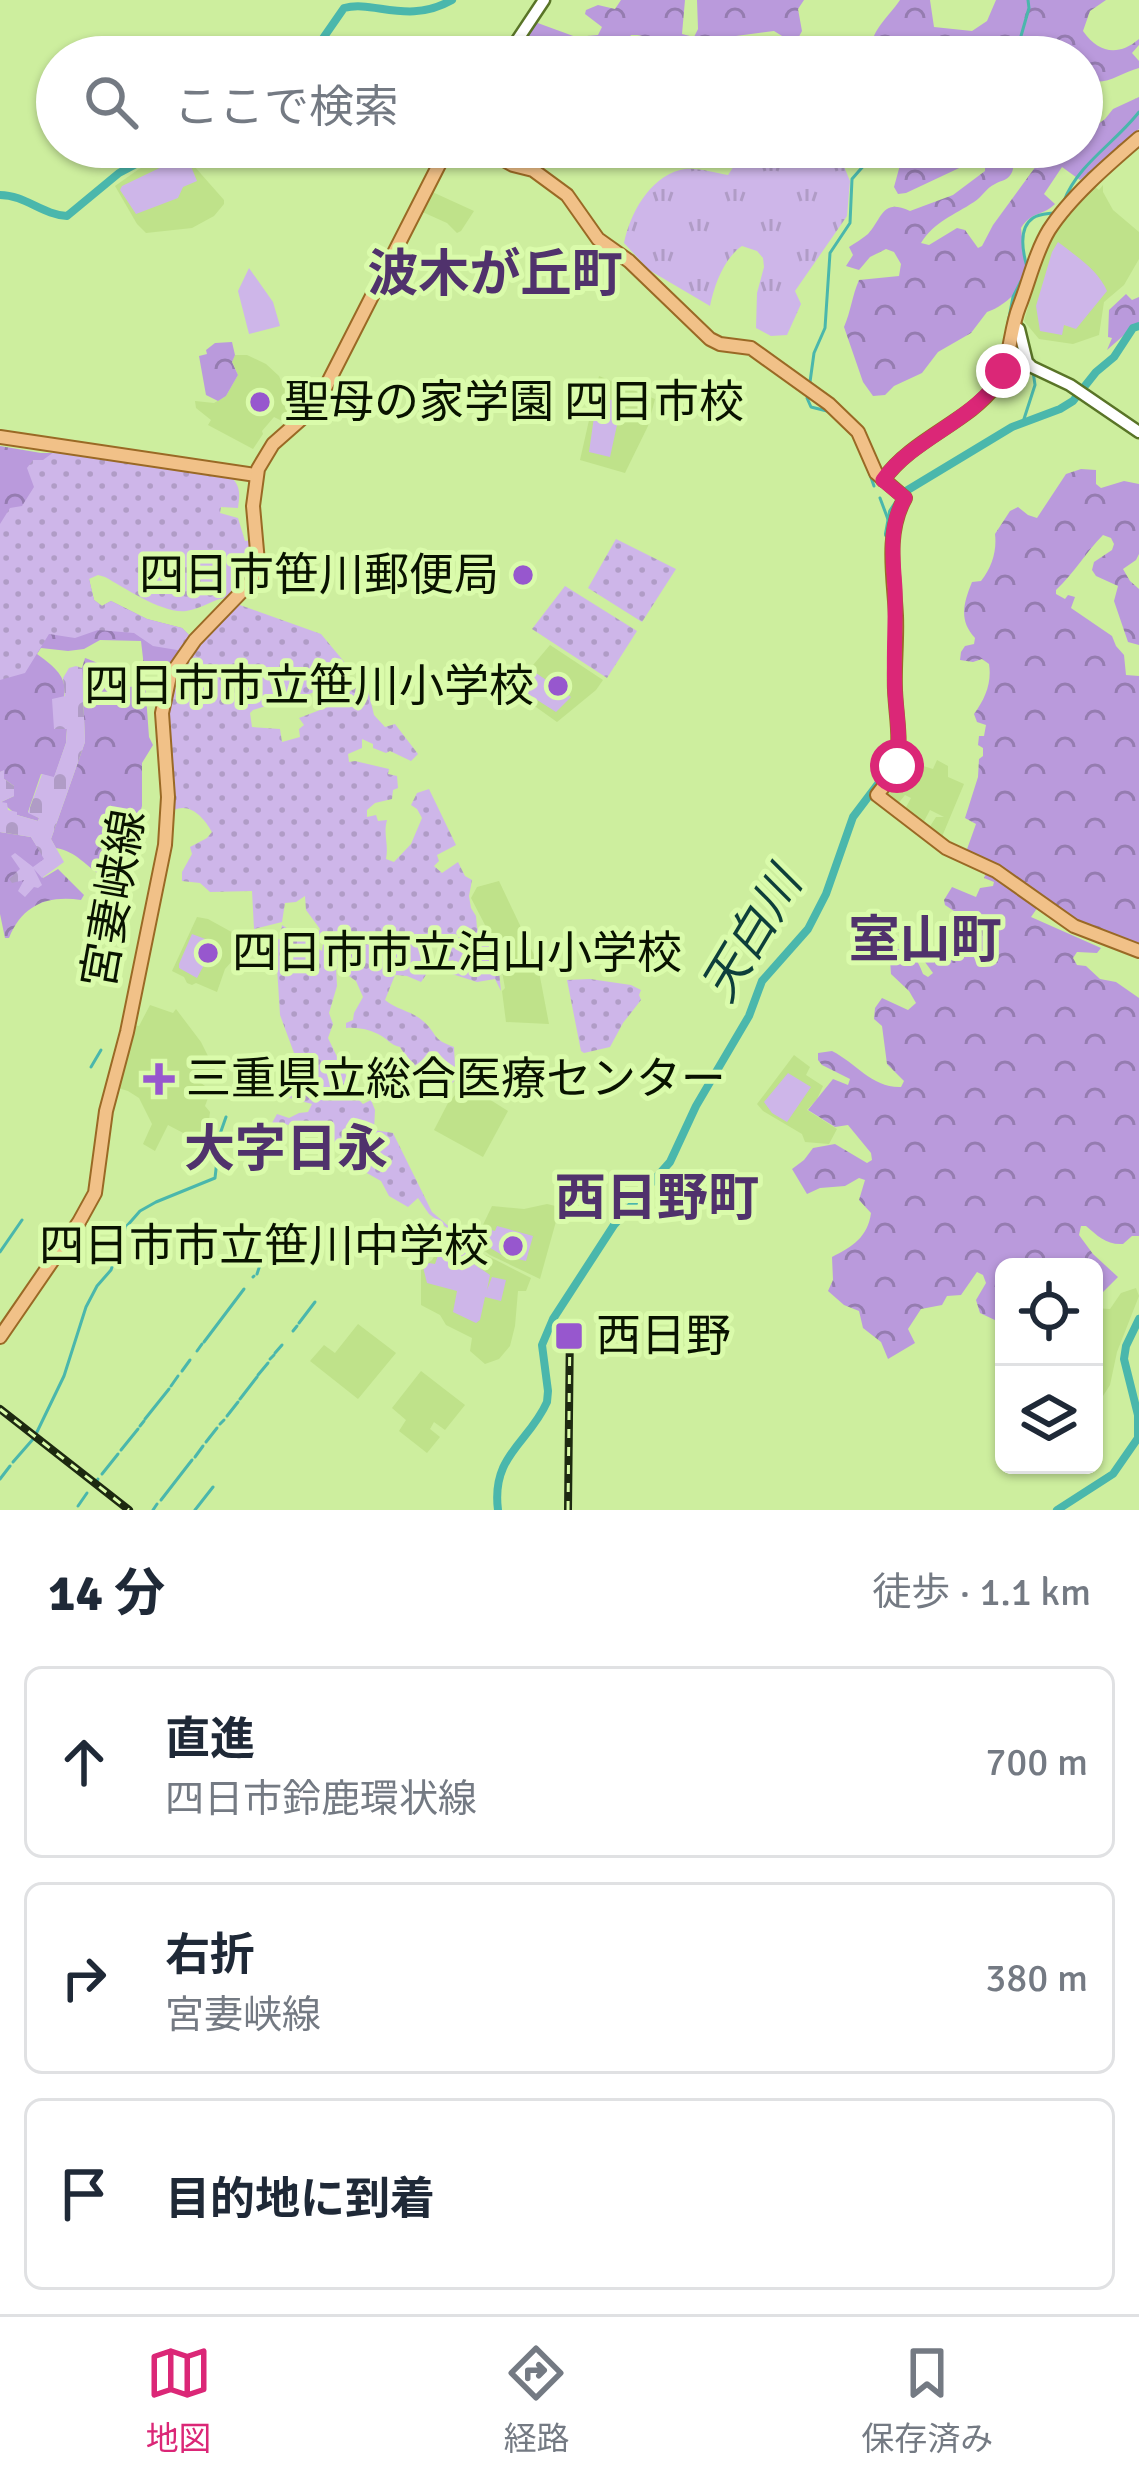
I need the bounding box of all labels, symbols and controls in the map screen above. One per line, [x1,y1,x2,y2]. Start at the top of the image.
search box [36,36,1103,168]
icon: search [78,69,144,135]
text: ここで検索 [174,80,399,135]
district label: 波木が丘町 [367,243,623,306]
route end [976,344,1030,398]
place label: 聖母の家学園 四日市校 [284,375,744,430]
marker: 聖母の家学園 四日市校 [247,389,273,415]
place label: 四日市笹川郵便局 [139,548,499,603]
marker: 四日市笹川郵便局 [510,562,536,588]
place label: 四日市市立笹川小学校 [84,659,534,714]
marker: 四日市市立笹川小学校 [545,673,571,699]
route start [870,739,924,793]
street label: 宮妻峡線 [71,806,157,992]
water label: 天白川 [690,854,817,1012]
district label: 室山町 [848,909,1002,972]
place label: 四日市市立泊山小学校 [232,926,682,981]
marker: 四日市市立泊山小学校 [195,940,221,966]
place label: 三重県立総合医療センター [186,1052,726,1107]
marker: 三重県立総合医療センター [143,1063,175,1095]
district label: 大字日永 [184,1118,388,1181]
district label: 西日野町 [555,1167,759,1230]
place label: 四日市市立笹川中学校 [39,1219,489,1274]
marker: 四日市市立笹川中学校 [500,1233,526,1259]
map controls [995,1258,1103,1474]
button: locate [995,1258,1103,1366]
place label: 西日野 [596,1309,731,1364]
marker: 西日野 [553,1320,585,1352]
button: layers [995,1366,1103,1474]
text: 14 分 [48,1562,165,1625]
text: 徒歩 · 1.1 km [872,1568,1091,1616]
text: 直進 [165,1712,255,1767]
icon: ahead [51,1729,117,1795]
text: 700 m [985,1738,1088,1786]
text: 四日市鈴鹿環状線 [165,1775,477,1823]
text: 右折 [165,1928,255,1983]
icon: right [51,1945,117,2011]
text: 380 m [985,1954,1088,2002]
text: 宮妻峡線 [165,1991,321,2039]
icon: arrive [51,2161,117,2227]
text: 目的地に到着 [165,2172,435,2227]
tab: 地図 [146,2340,212,2460]
tab: 経路 [503,2340,569,2460]
tab: 保存済み [861,2340,993,2460]

